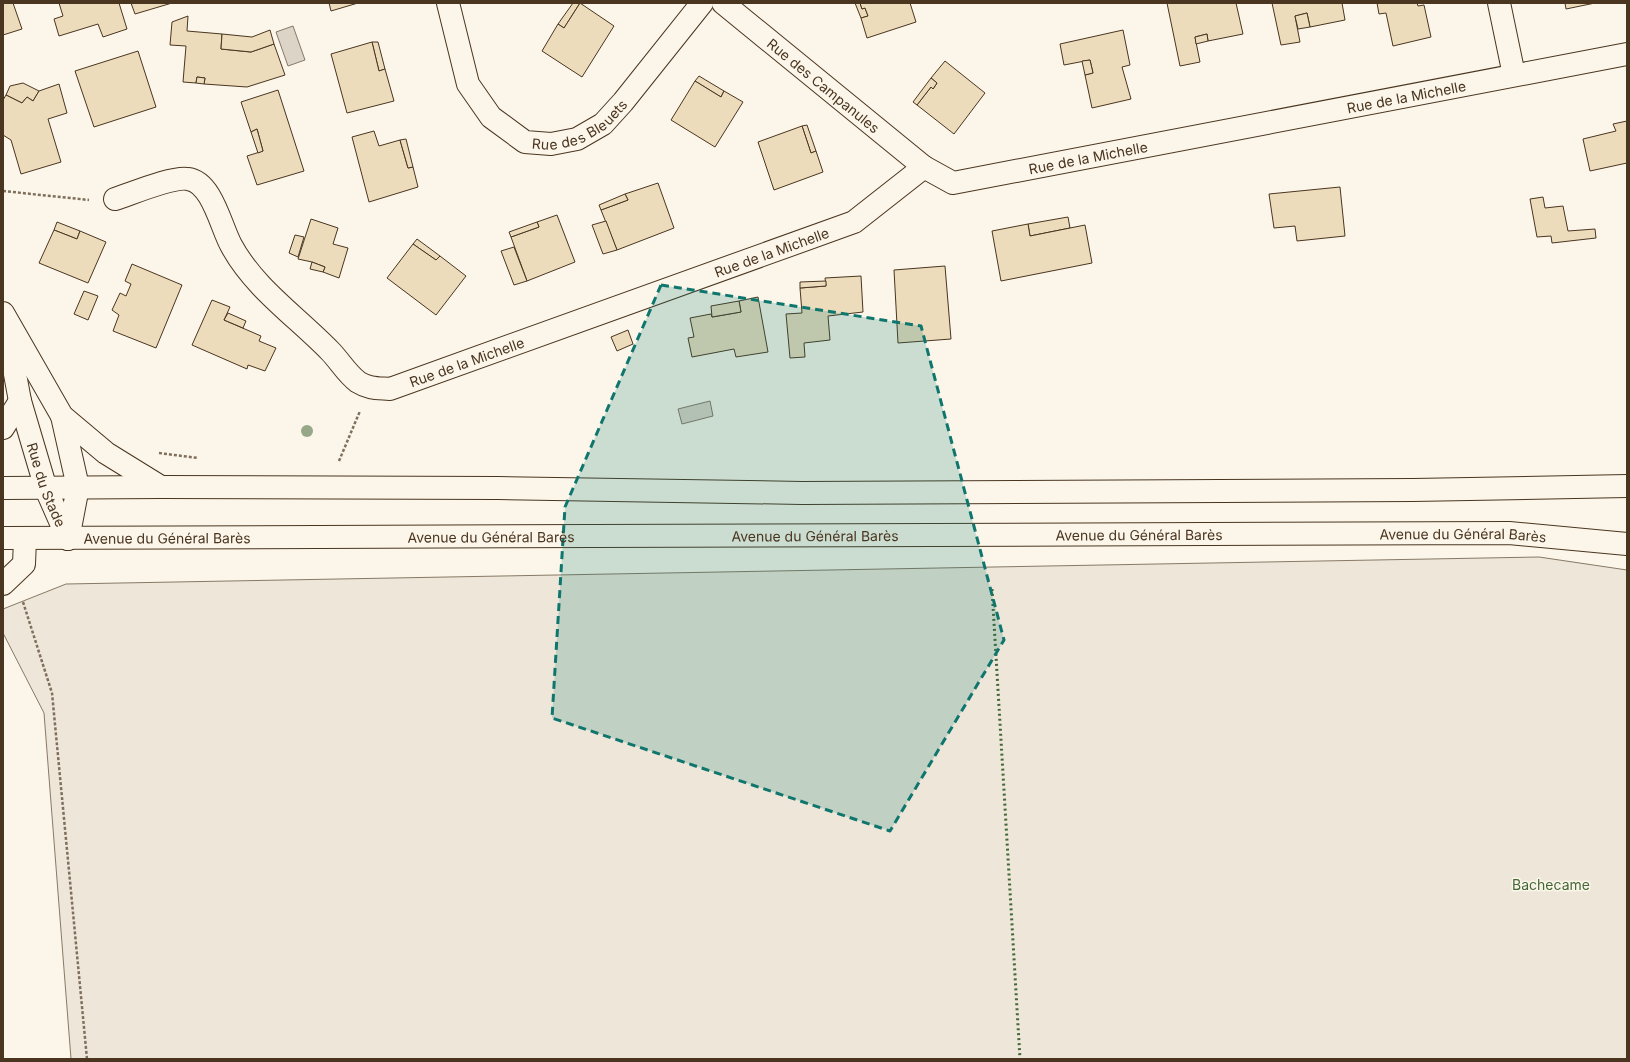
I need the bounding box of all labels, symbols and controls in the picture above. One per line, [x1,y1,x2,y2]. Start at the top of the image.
street label: Rue des Campanules [764,34,883,136]
street label: Rue de la Michelle [1345,77,1467,116]
street label: Rue des Bleuets [531,95,630,153]
street label: Rue de la Michelle [1027,137,1149,177]
street label: Rue de la Michelle [712,223,831,280]
street label: Rue de la Michelle [407,333,526,390]
street label: Rue du Stade [24,440,70,529]
street label: Avenue du Général Barès [1055,525,1223,543]
street label: Avenue du Général Barès [1379,525,1547,545]
street label: Avenue du Général Barès [731,527,899,544]
street label: Avenue du Général Barès [407,528,575,545]
street label: Avenue du Général Barès [83,529,251,546]
park label: Bachecame [1512,876,1590,893]

